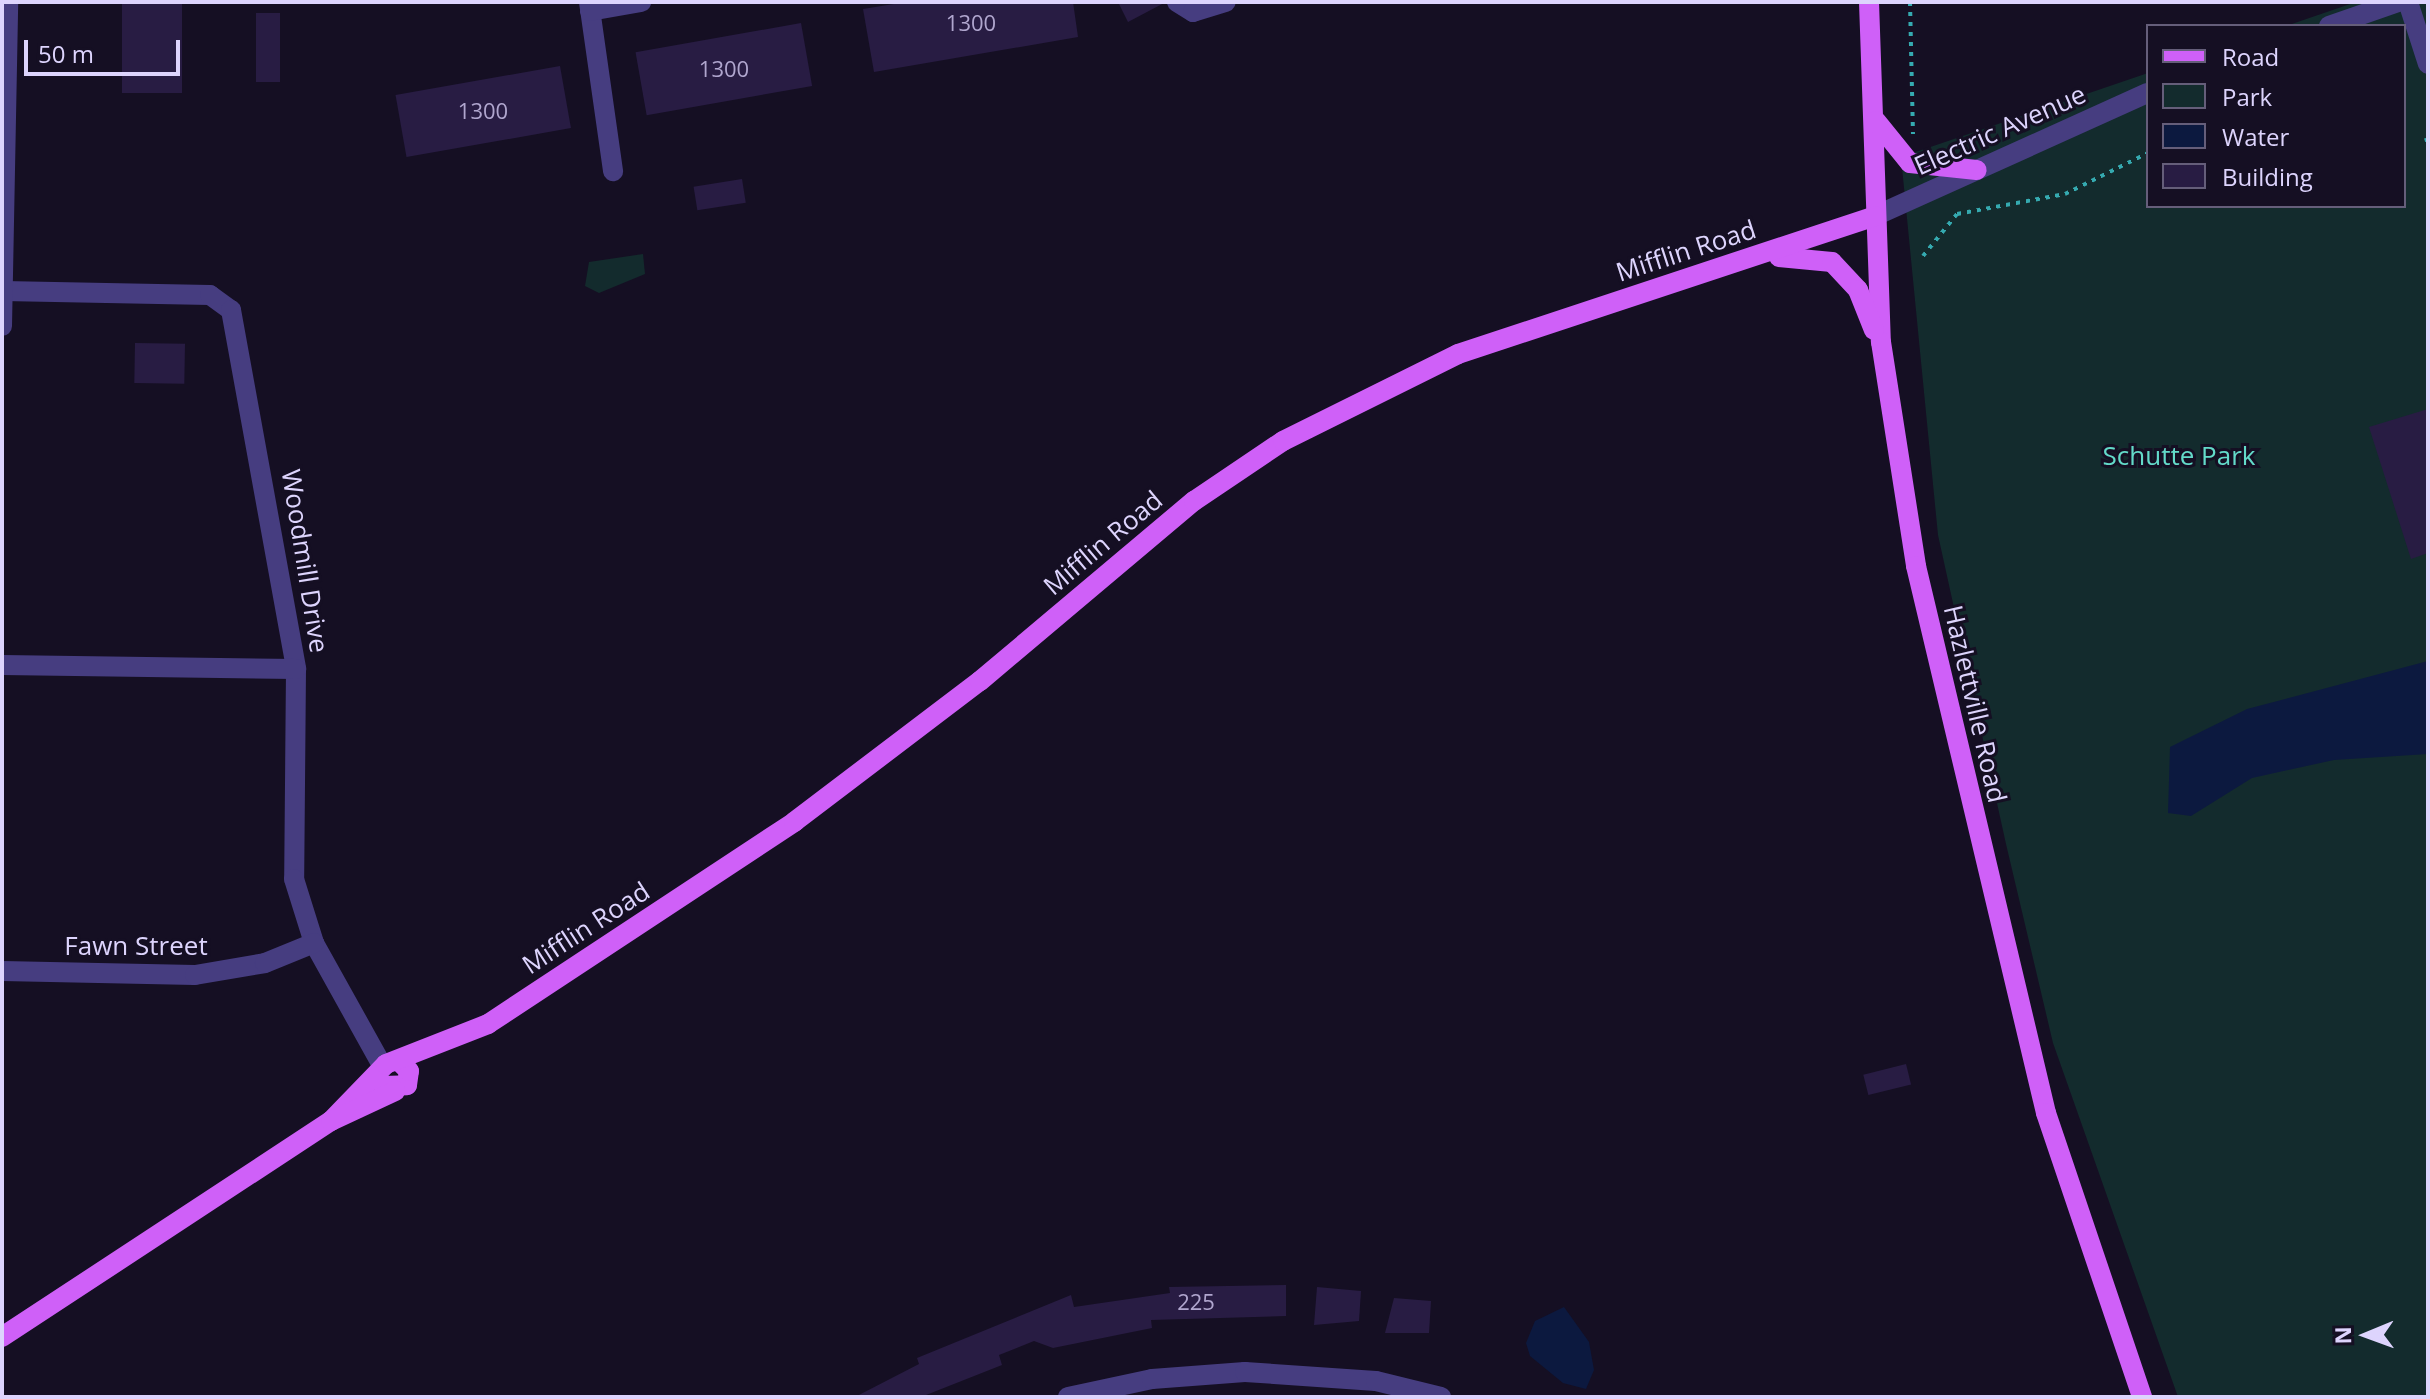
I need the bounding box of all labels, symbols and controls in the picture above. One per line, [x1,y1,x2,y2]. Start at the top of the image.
house number: 1300 [946,10,996,36]
scale bar [28,24,184,74]
legend [2146,24,2406,208]
text: 50 m [38,37,94,70]
text: Road [2222,40,2279,73]
house number: 1300 [699,56,749,82]
street label: Electric Avenue [1909,78,2091,182]
text: Park [2222,80,2272,113]
house number: 1300 [458,98,508,124]
text: Water [2222,120,2289,153]
text: Building [2222,160,2313,193]
street label: Mifflin Road [1612,214,1760,288]
park label: Schutte Park [2103,440,2255,472]
street label: Woodmill Drive [275,467,335,655]
street label: Mifflin Road [1037,484,1169,602]
street label: Hazlettville Road [1937,602,2013,806]
street label: Mifflin Road [517,875,655,981]
street label: Fawn Street [64,930,208,962]
house number: 225 [1177,1289,1215,1315]
north arrow [2326,1295,2406,1375]
text: N [2327,1326,2357,1345]

